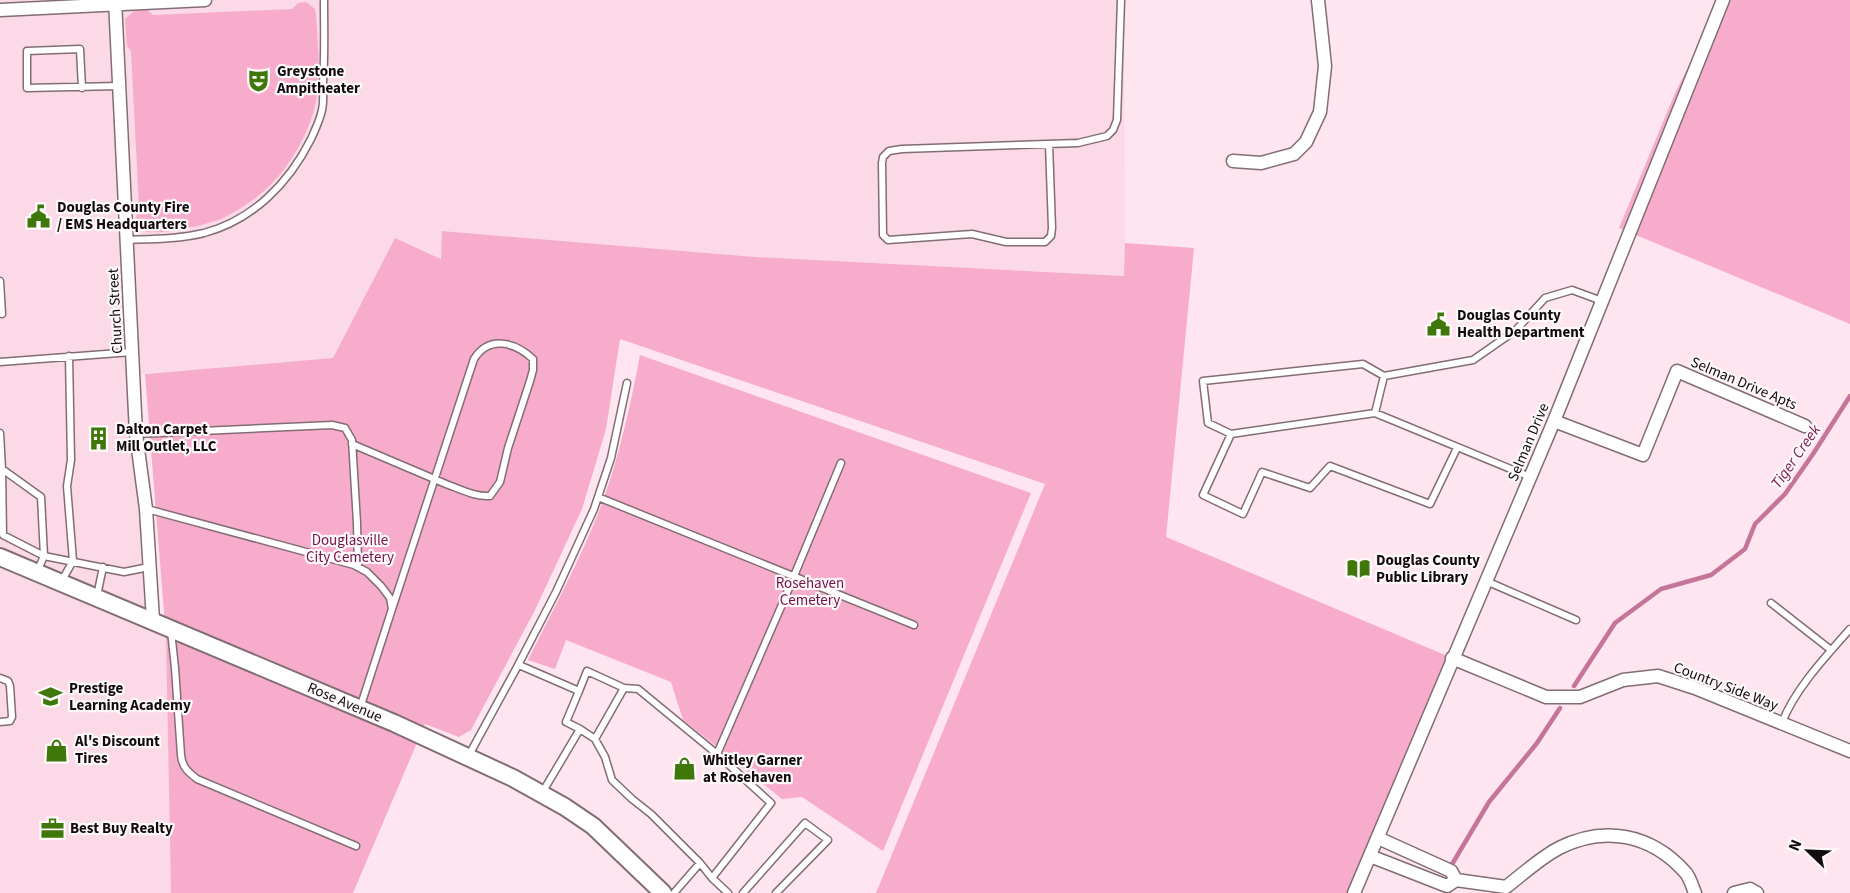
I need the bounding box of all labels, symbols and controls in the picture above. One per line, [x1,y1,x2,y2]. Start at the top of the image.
place label: Greystone Ampitheater [276,61,360,99]
theatre icon: Greystone Ampitheater [246,67,272,93]
place label: Douglas County Fire / EMS Headquarters [57,197,190,235]
public building icon: Douglas County Fire / EMS Headquarters [26,203,52,229]
street label: Church Street [103,268,128,354]
place label: Douglas County Health Department [1457,305,1585,343]
public building icon: Douglas County Health Department [1426,311,1452,337]
street label: Selman Drive Apts [1688,352,1800,415]
street label: Selman Drive [1503,400,1554,484]
place label: Dalton Carpet Mill Outlet, LLC [116,419,217,457]
water label: Tiger Creek [1766,420,1826,493]
building icon: Dalton Carpet Mill Outlet, LLC [85,425,111,451]
park label: Douglasville City Cemetery [306,530,394,568]
place label: Douglas County Public Library [1376,550,1480,588]
library icon: Douglas County Public Library [1345,556,1371,582]
park label: Rosehaven Cemetery [776,573,844,611]
street label: Country Side Way [1671,657,1781,716]
street label: Rose Avenue [304,677,385,728]
place label: Prestige Learning Academy [69,678,191,716]
school or university icon: Prestige Learning Academy [38,684,64,710]
place label: Al's Discount Tires [74,731,160,769]
shop icon: Al's Discount Tires [44,737,70,763]
place label: Whitley Garner at Rosehaven [703,750,802,788]
shop icon: Whitley Garner at Rosehaven [672,756,698,782]
office icon: Best Buy Realty [39,815,65,841]
place label: Best Buy Realty [70,818,173,839]
north arrow [1778,821,1838,881]
text: N [1783,836,1807,855]

